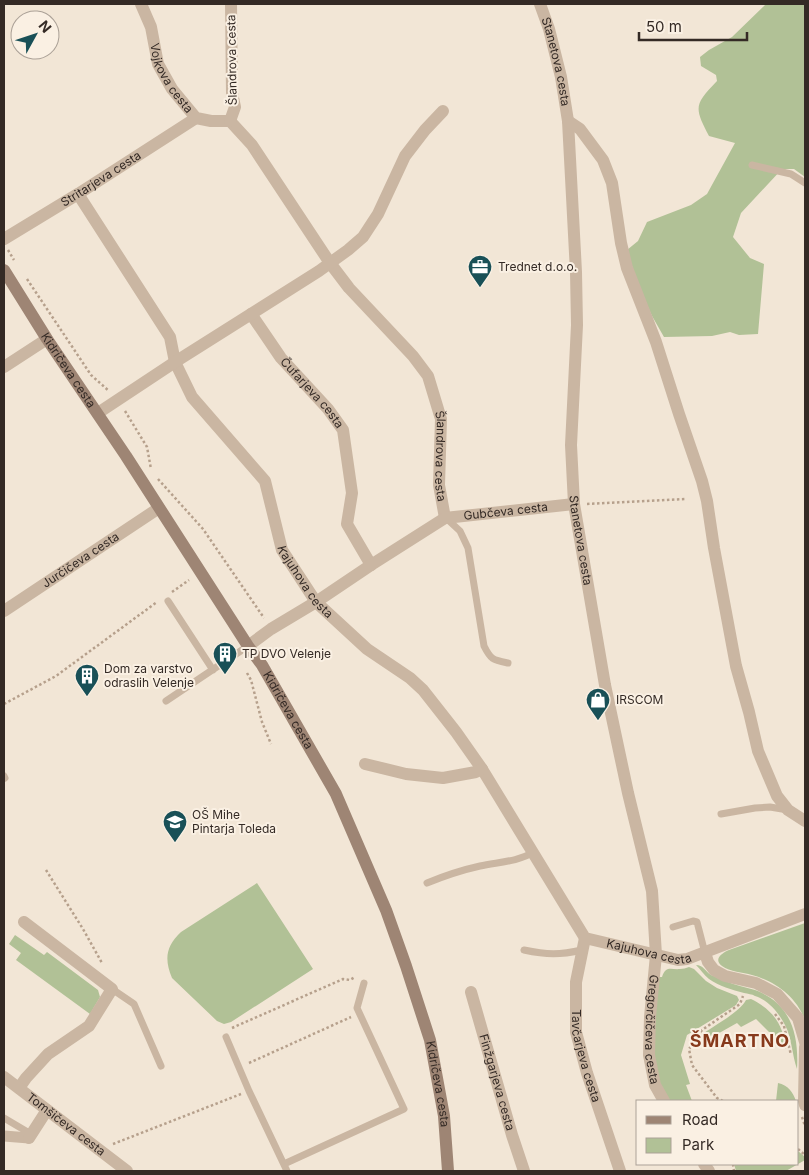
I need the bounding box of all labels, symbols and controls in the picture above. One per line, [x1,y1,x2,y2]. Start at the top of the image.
north arrow [10,10,60,60]
scale bar [639,10,746,42]
street label: Šlandrova cesta [223,14,240,106]
street label: Stanetova cesta [538,15,574,107]
text: N [35,17,55,36]
text: 50 m [646,17,682,36]
street label: Vojkova cesta [147,42,197,116]
street label: Stritarjeva cesta [58,147,144,210]
office icon: Trednet d.o.o. [467,254,493,288]
place label: Trednet d.o.o. [498,259,577,274]
street label: Kidričeva cesta [38,330,99,410]
street label: Čufarjeva cesta [277,354,347,431]
street label: Šlandrova cesta [432,409,450,503]
street label: Stanetova cesta [567,495,596,586]
street label: Gubčeva cesta [463,499,549,523]
street label: Jurčičeva cesta [39,529,122,591]
street label: Kajuhova cesta [274,544,336,621]
building icon: TP DVO Velenje [212,641,238,675]
place label: TP DVO Velenje [242,646,331,661]
place label: Dom za varstvo odraslih Velenje [104,661,194,690]
building icon: Dom za varstvo odraslih Velenje [74,663,100,697]
street label: Kidričeva cesta [260,668,317,752]
shop icon: IRSCOM [585,687,611,721]
place label: IRSCOM [616,692,663,707]
place label: OŠ Mihe Pintarja Toleda [192,807,276,836]
school or university icon: OŠ Mihe Pintarja Toleda [162,809,188,843]
street label: Kajuhova cesta [605,935,694,967]
street label: Gregorčičeva cesta [642,974,663,1086]
street label: Tavčarjeva cesta [568,1009,604,1104]
district label: ŠMARTNO [690,1030,790,1051]
street label: Finžgarjeva cesta [476,1032,518,1132]
street label: Kidričeva cesta [423,1040,453,1128]
street label: Tomšičeva cesta [24,1089,109,1159]
legend [636,1100,799,1165]
text: Road [682,1110,718,1129]
text: Park [682,1135,715,1154]

